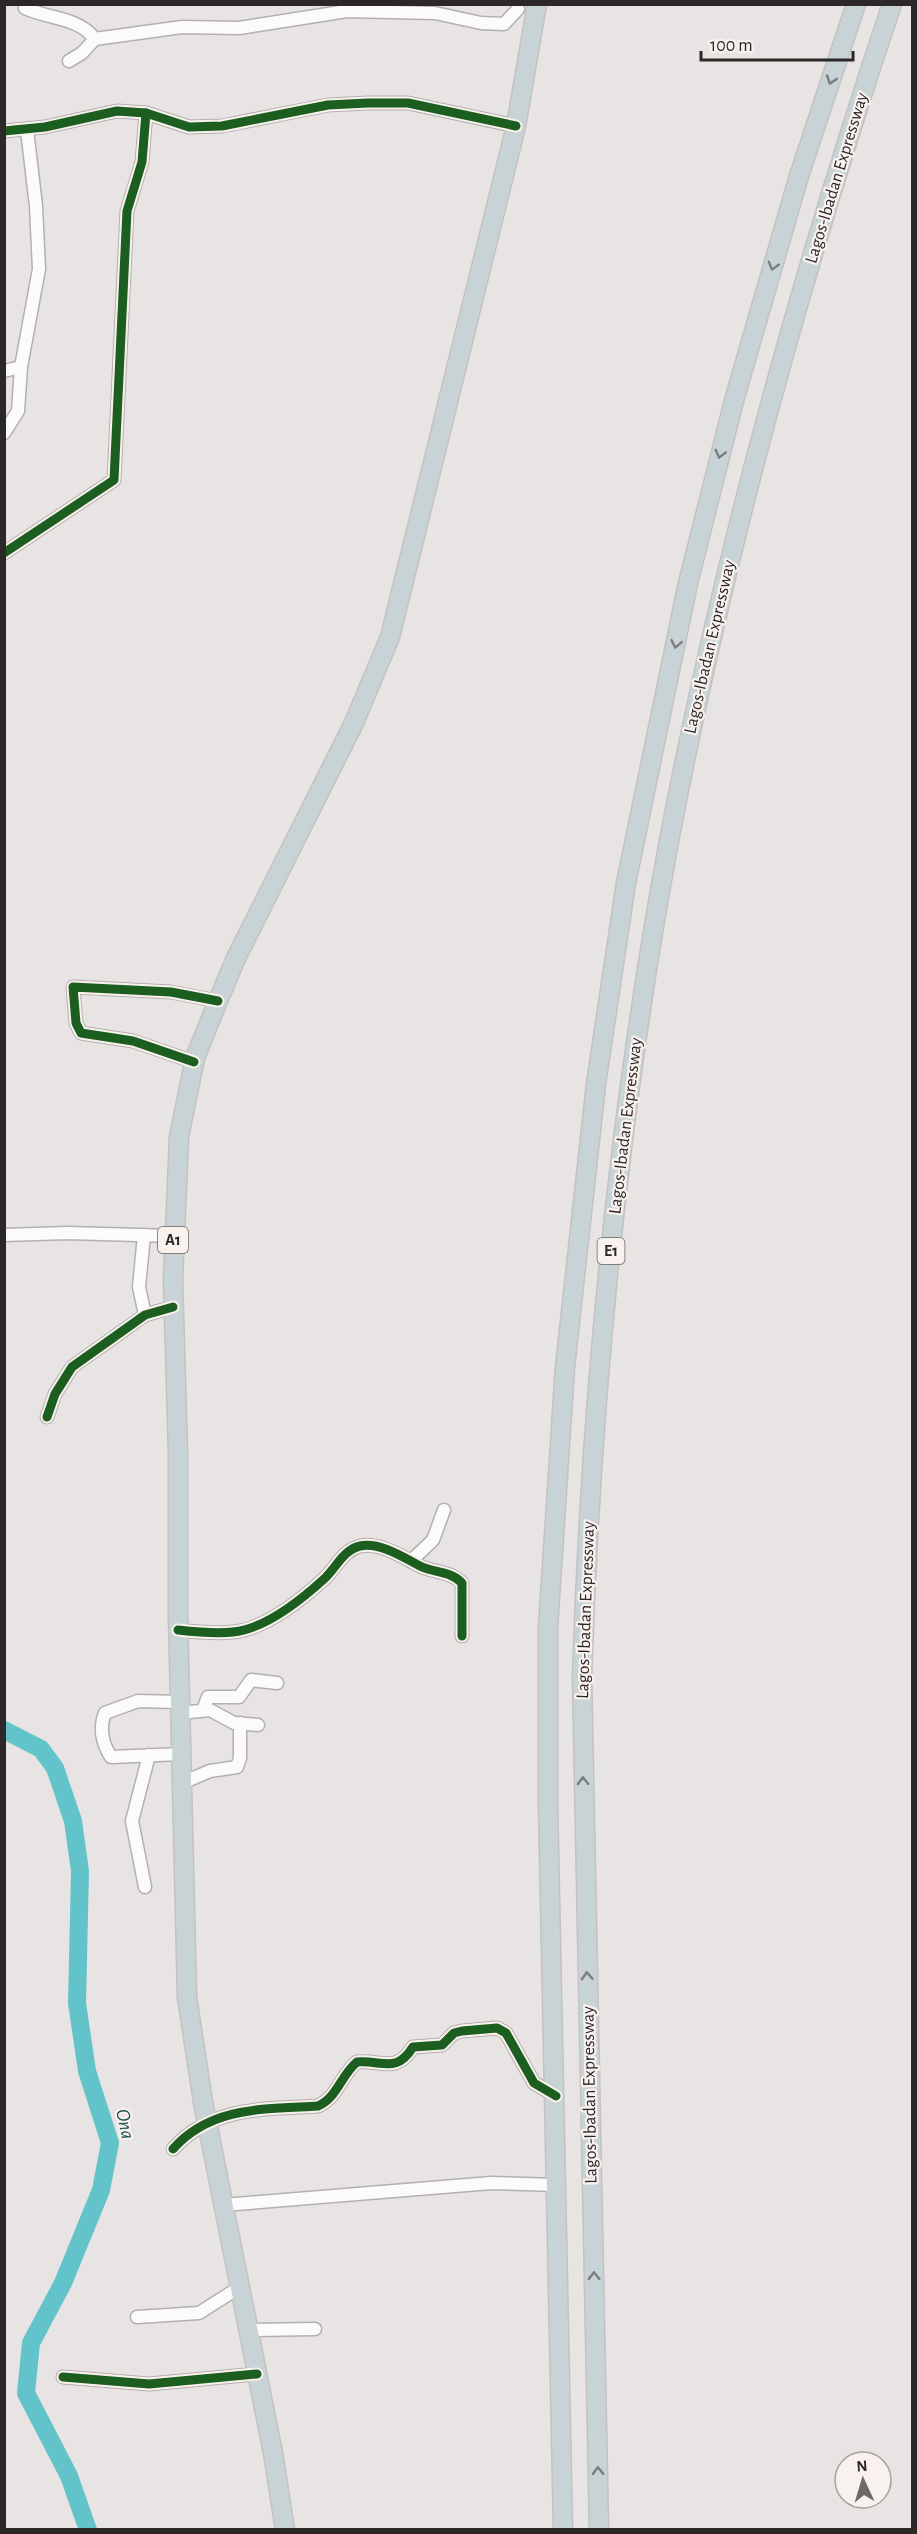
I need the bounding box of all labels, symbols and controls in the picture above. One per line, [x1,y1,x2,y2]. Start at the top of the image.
scale bar [701,24,852,62]
text: 100 m [710,37,753,55]
one-way arrow [826,74,839,85]
street label: Lagos-Ibadan Expressway [802,90,872,266]
one-way arrow [768,260,780,271]
one-way arrow [715,449,728,459]
street label: Lagos-Ibadan Expressway [681,558,739,736]
one-way arrow [670,638,683,648]
street label: Lagos-Ibadan Expressway [606,1036,646,1215]
road number: A1 [158,1227,188,1253]
road number: E1 [598,1238,624,1264]
street label: Lagos-Ibadan Expressway [574,1521,598,1699]
one-way arrow [577,1777,589,1786]
one-way arrow [581,1972,593,1981]
street label: Lagos-Ibadan Expressway [579,2006,601,2184]
water label: Ona [112,2107,138,2141]
one-way arrow [588,2272,601,2281]
north arrow [833,2450,893,2510]
text: N [856,2458,868,2474]
one-way arrow [592,2467,605,2476]

